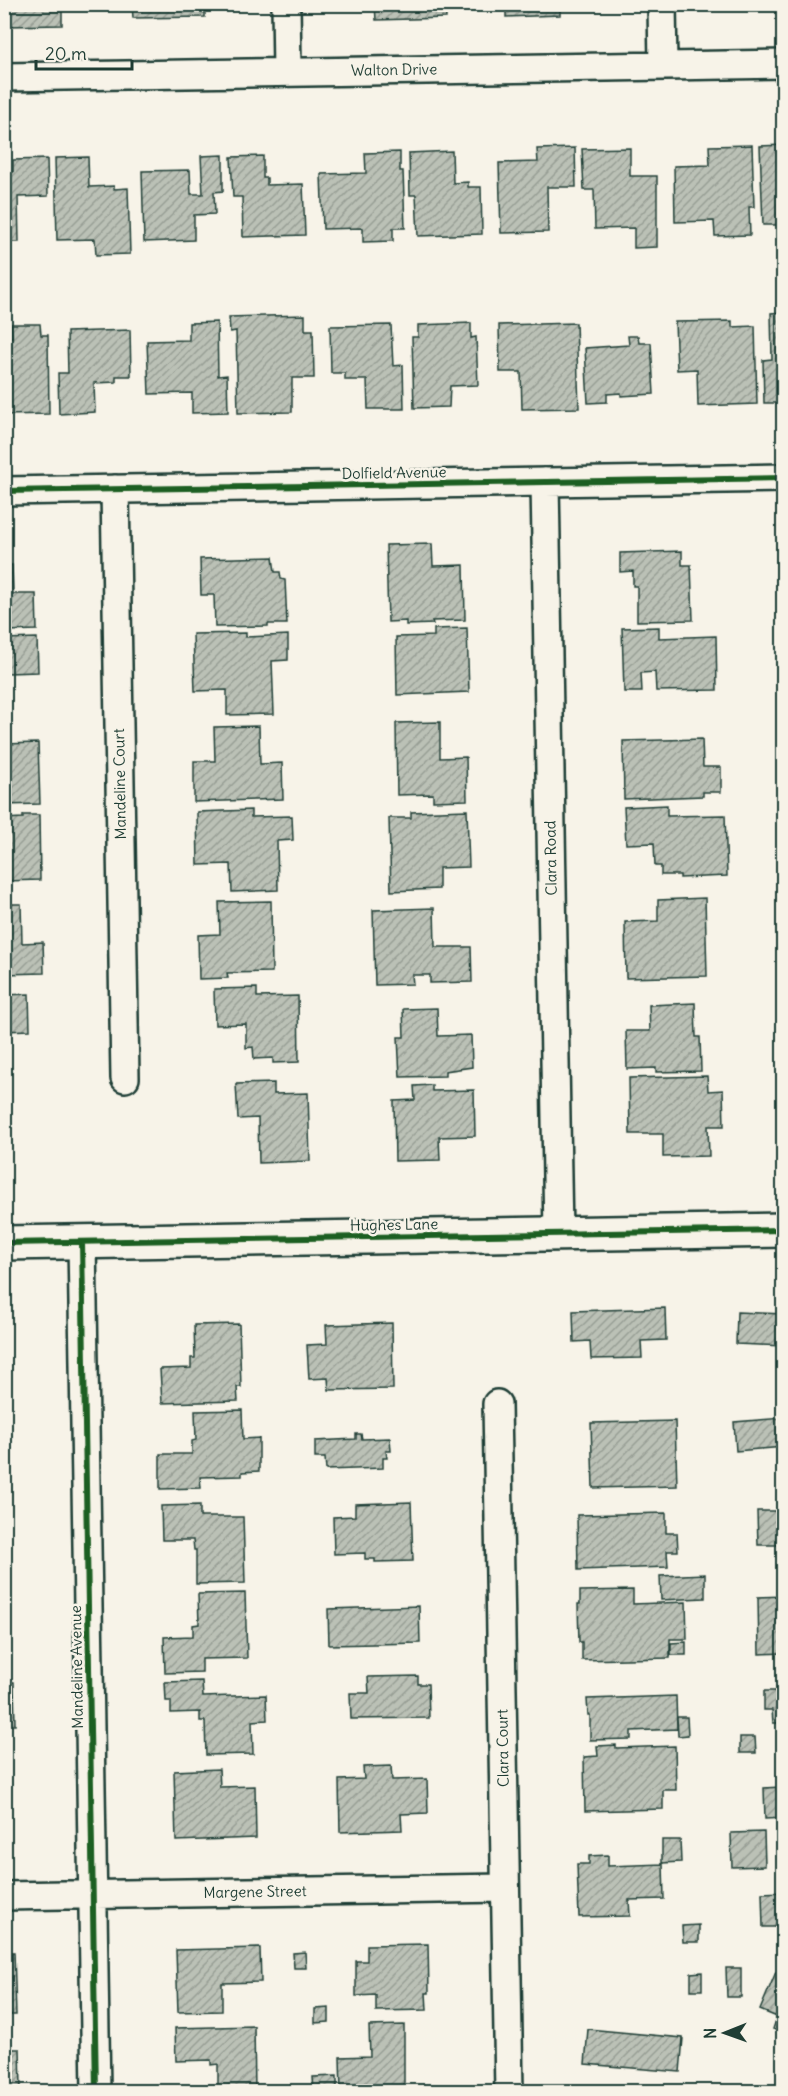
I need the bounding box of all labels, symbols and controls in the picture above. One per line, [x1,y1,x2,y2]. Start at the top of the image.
scale bar [36,33,132,71]
text: 20 m [45,42,87,65]
street label: Walton Drive [351,59,437,80]
street label: Dolfield Avenue [341,462,447,483]
street label: Mandeline Court [109,728,130,840]
street label: Clara Road [540,820,561,896]
street label: Hughes Lane [350,1214,438,1235]
street label: Mandeline Avenue [66,1605,87,1729]
street label: Clara Court [492,1709,513,1787]
street label: Margene Street [203,1881,307,1902]
north arrow [695,2003,755,2063]
text: N [700,2028,720,2039]

